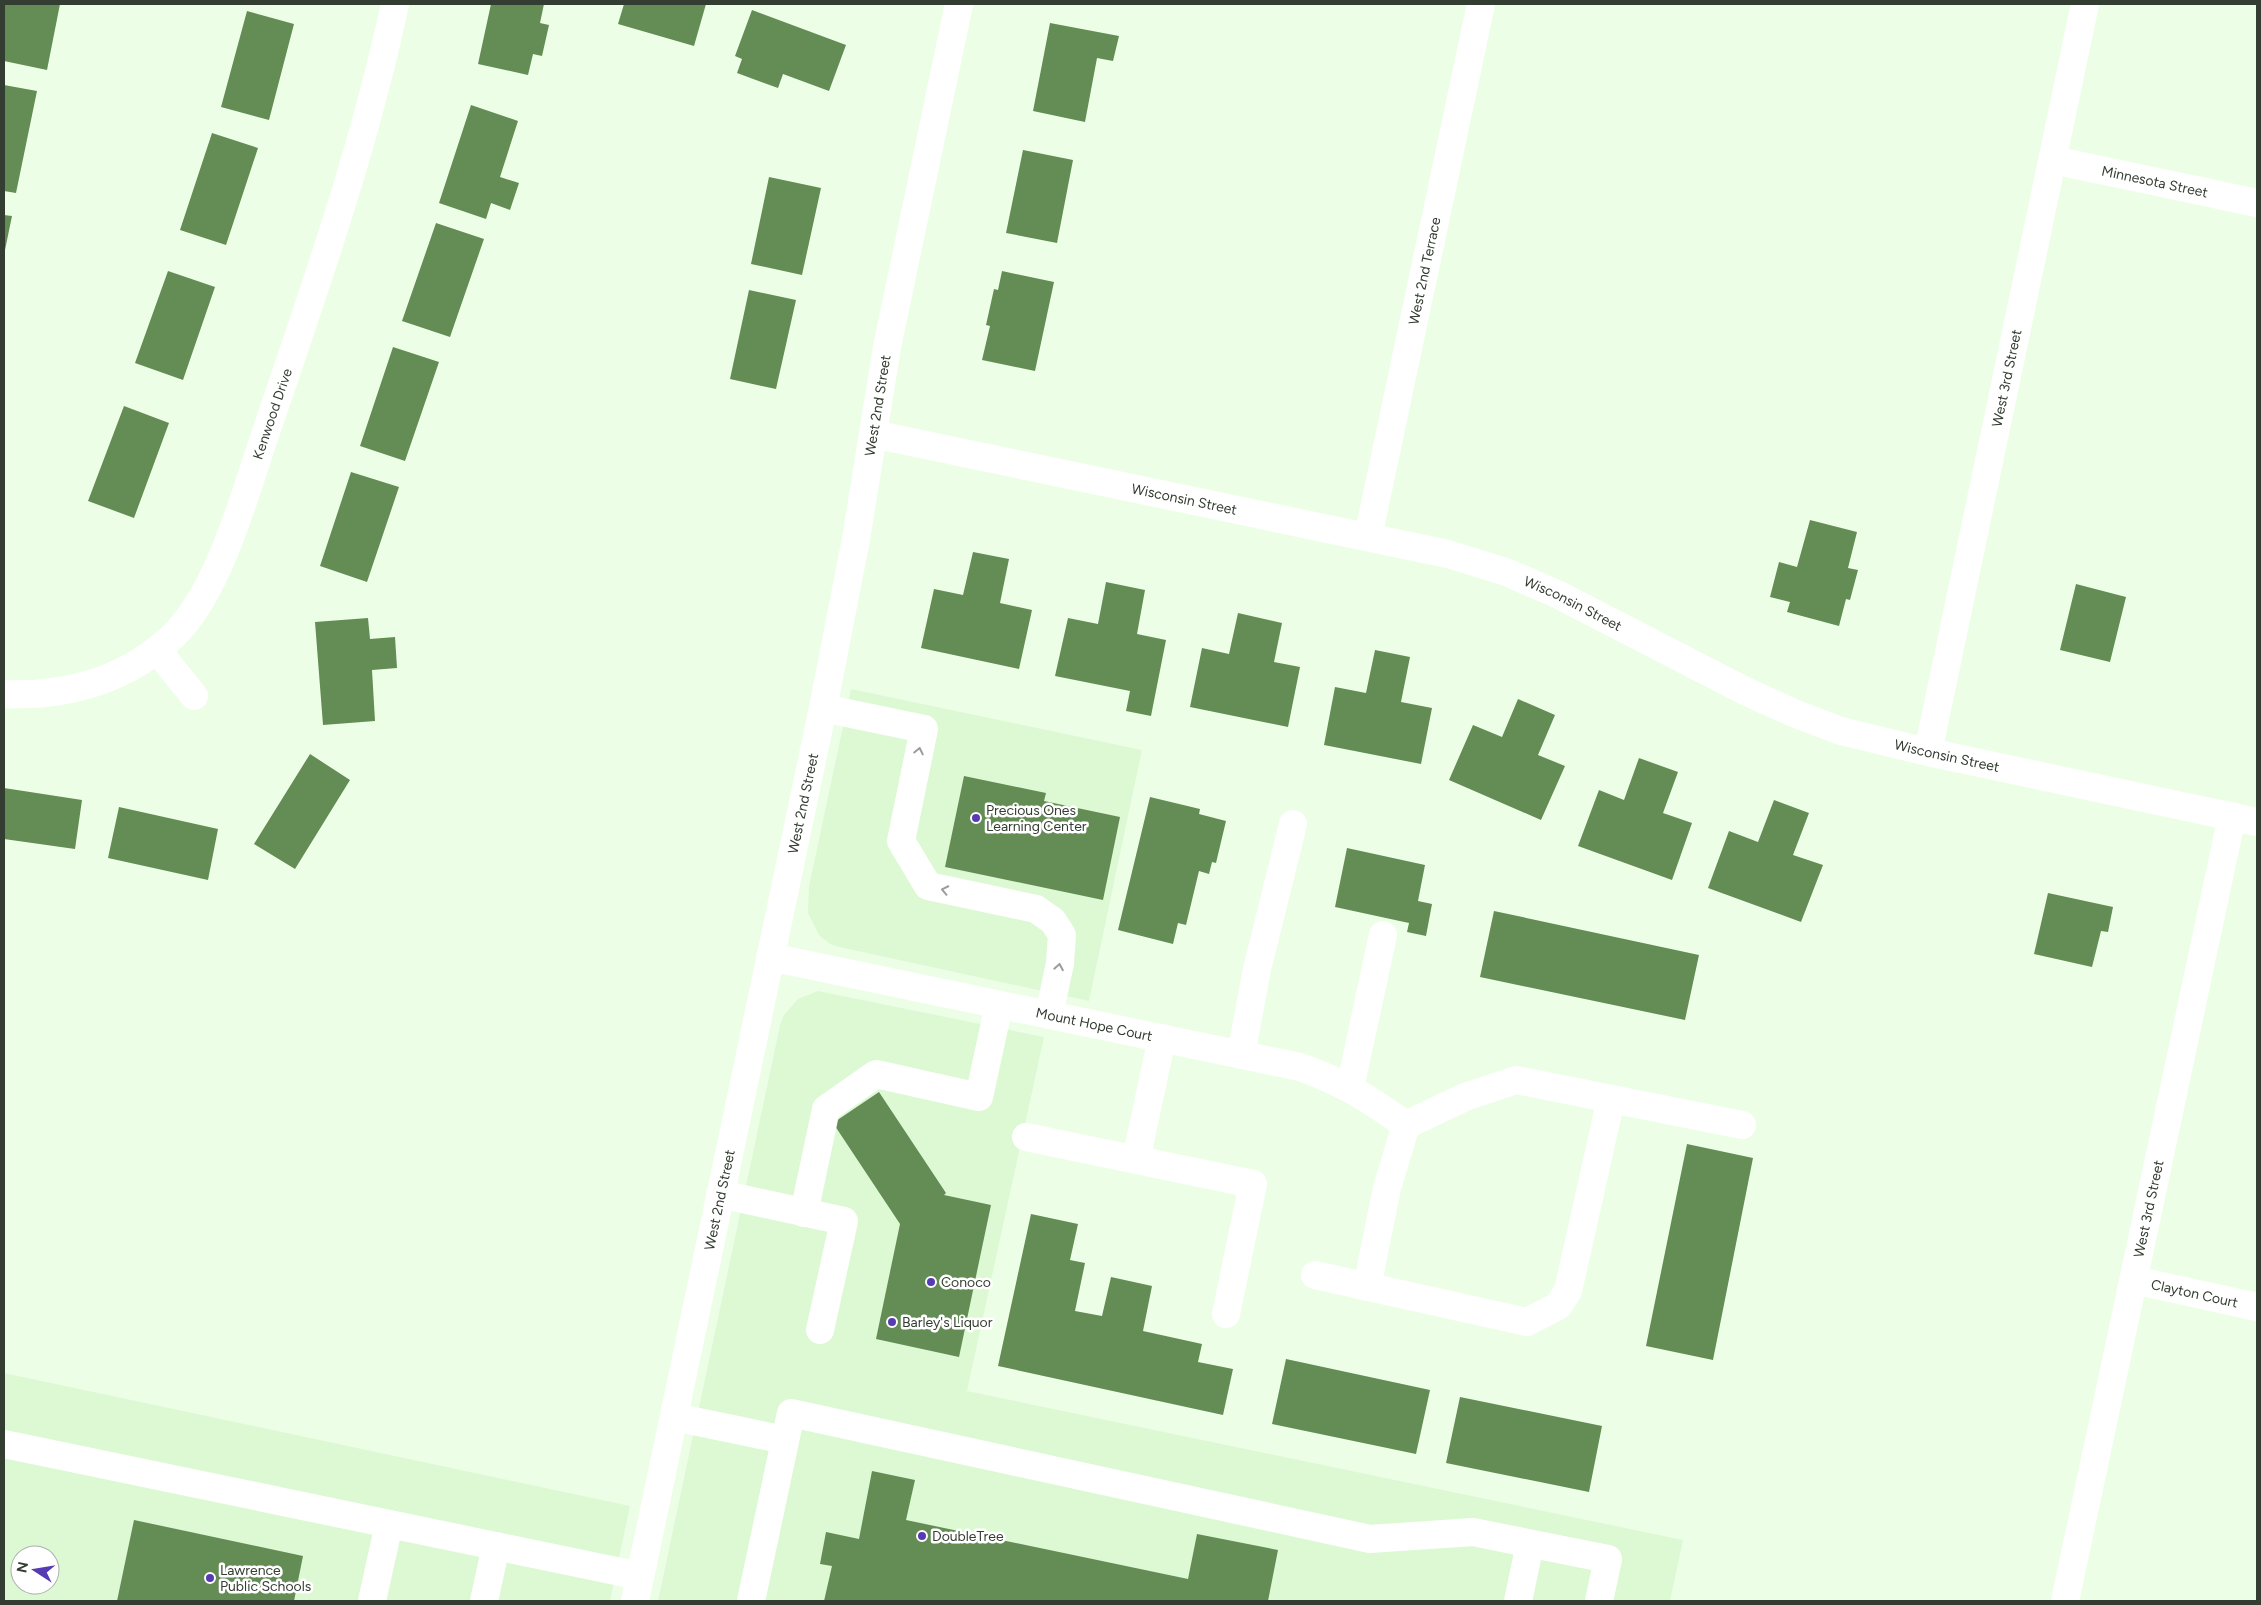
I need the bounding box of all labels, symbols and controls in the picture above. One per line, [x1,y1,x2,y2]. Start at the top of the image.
street label: Minnesota Street [2100,162,2209,201]
street label: West 2nd Terrace [1405,215,1445,326]
street label: West 3rd Street [1988,328,2025,429]
street label: West 2nd Street [861,354,895,457]
street label: Kenwood Drive [250,366,296,462]
street label: Wisconsin Street [1130,480,1238,519]
street label: Wisconsin Street [1521,573,1625,635]
street label: Wisconsin Street [1893,736,2001,776]
one-way arrow [913,746,924,755]
street label: West 2nd Street [785,752,822,855]
place label: Precious Ones Learning Center [986,802,1087,835]
marker: Precious Ones Learning Center [970,812,982,824]
one-way arrow [941,885,950,896]
one-way arrow [1053,962,1063,971]
street label: Mount Hope Court [1034,1004,1154,1045]
street label: West 2nd Street [701,1148,739,1252]
street label: West 3rd Street [2130,1159,2168,1259]
place label: Conoco [941,1274,991,1291]
marker: Conoco [925,1276,937,1288]
street label: Clayton Court [2149,1276,2239,1312]
place label: Barley's Liquor [902,1314,993,1331]
marker: Barley's Liquor [886,1316,898,1328]
place label: DoubleTree [932,1528,1004,1545]
marker: DoubleTree [916,1530,928,1542]
north arrow [10,1545,60,1595]
text: N [13,1560,32,1574]
place label: Lawrence Public Schools [220,1562,311,1595]
marker: Lawrence Public Schools [204,1572,216,1584]

